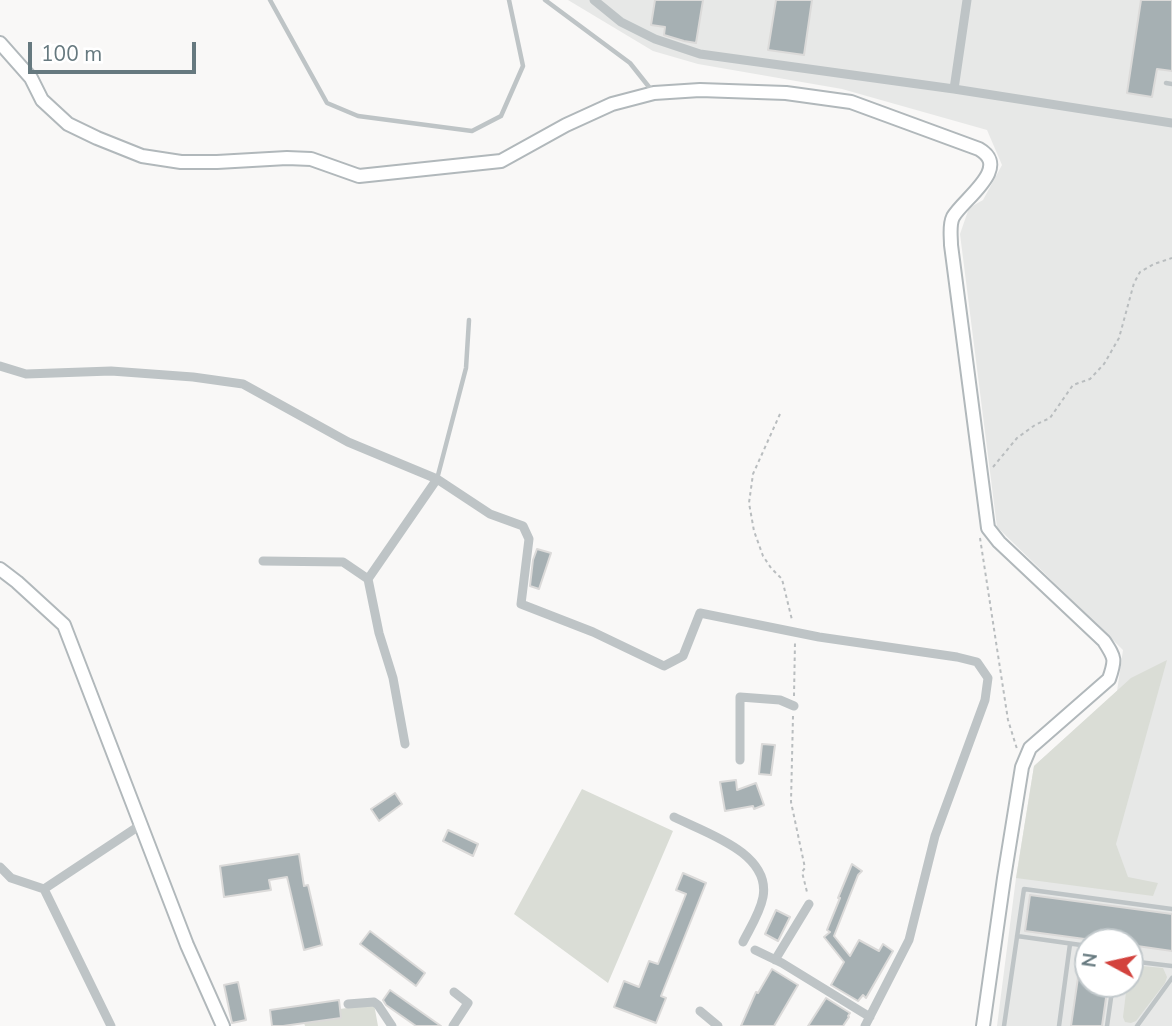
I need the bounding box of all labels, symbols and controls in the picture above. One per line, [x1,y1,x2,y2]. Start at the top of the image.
scale bar [32,28,200,72]
text: 100 m [41,40,102,68]
north arrow [1074,928,1144,998]
text: N [1076,952,1104,969]

